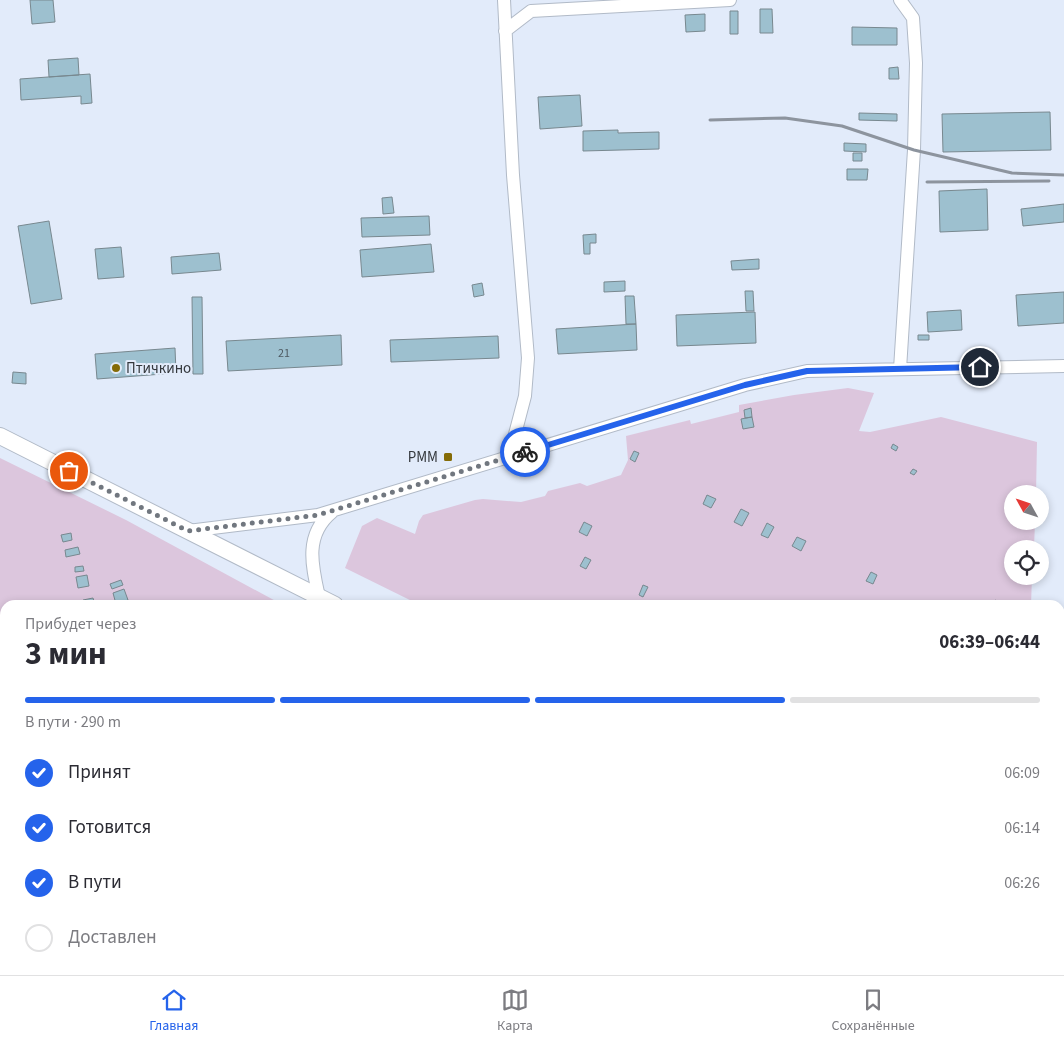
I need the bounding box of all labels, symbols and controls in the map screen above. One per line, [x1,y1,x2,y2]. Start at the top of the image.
house number: 21 [278,345,290,362]
pin [959,346,1001,388]
icon: home [966,353,994,381]
place label: Птичкино [126,358,191,379]
marker: Птичкино [110,362,122,374]
courier [500,427,550,477]
icon: bike [511,438,539,466]
place label: РММ [408,447,438,468]
pin [48,450,90,492]
marker: РММ [442,451,454,463]
icon: bag [55,457,83,485]
north arrow [1004,485,1049,530]
map controls [1004,485,1049,585]
button: locate [1004,540,1049,585]
text: Прибудет через [25,613,136,635]
text: 06:39–06:44 [939,629,1040,656]
text: 3 мин [25,631,107,677]
text: В пути · 290 m [25,711,121,733]
icon: check [25,759,53,787]
text: Принят [68,759,131,786]
text: 06:09 [1004,762,1040,784]
icon: check [25,814,53,842]
text: Готовится [68,814,151,841]
text: 06:14 [1004,817,1040,839]
icon: check [25,869,53,897]
text: В пути [68,869,122,896]
text: 06:26 [1004,872,1040,894]
text: Доставлен [68,924,157,951]
tab: Главная [149,986,198,1036]
tab: Карта [497,986,533,1036]
tab: Сохранённые [832,986,915,1036]

